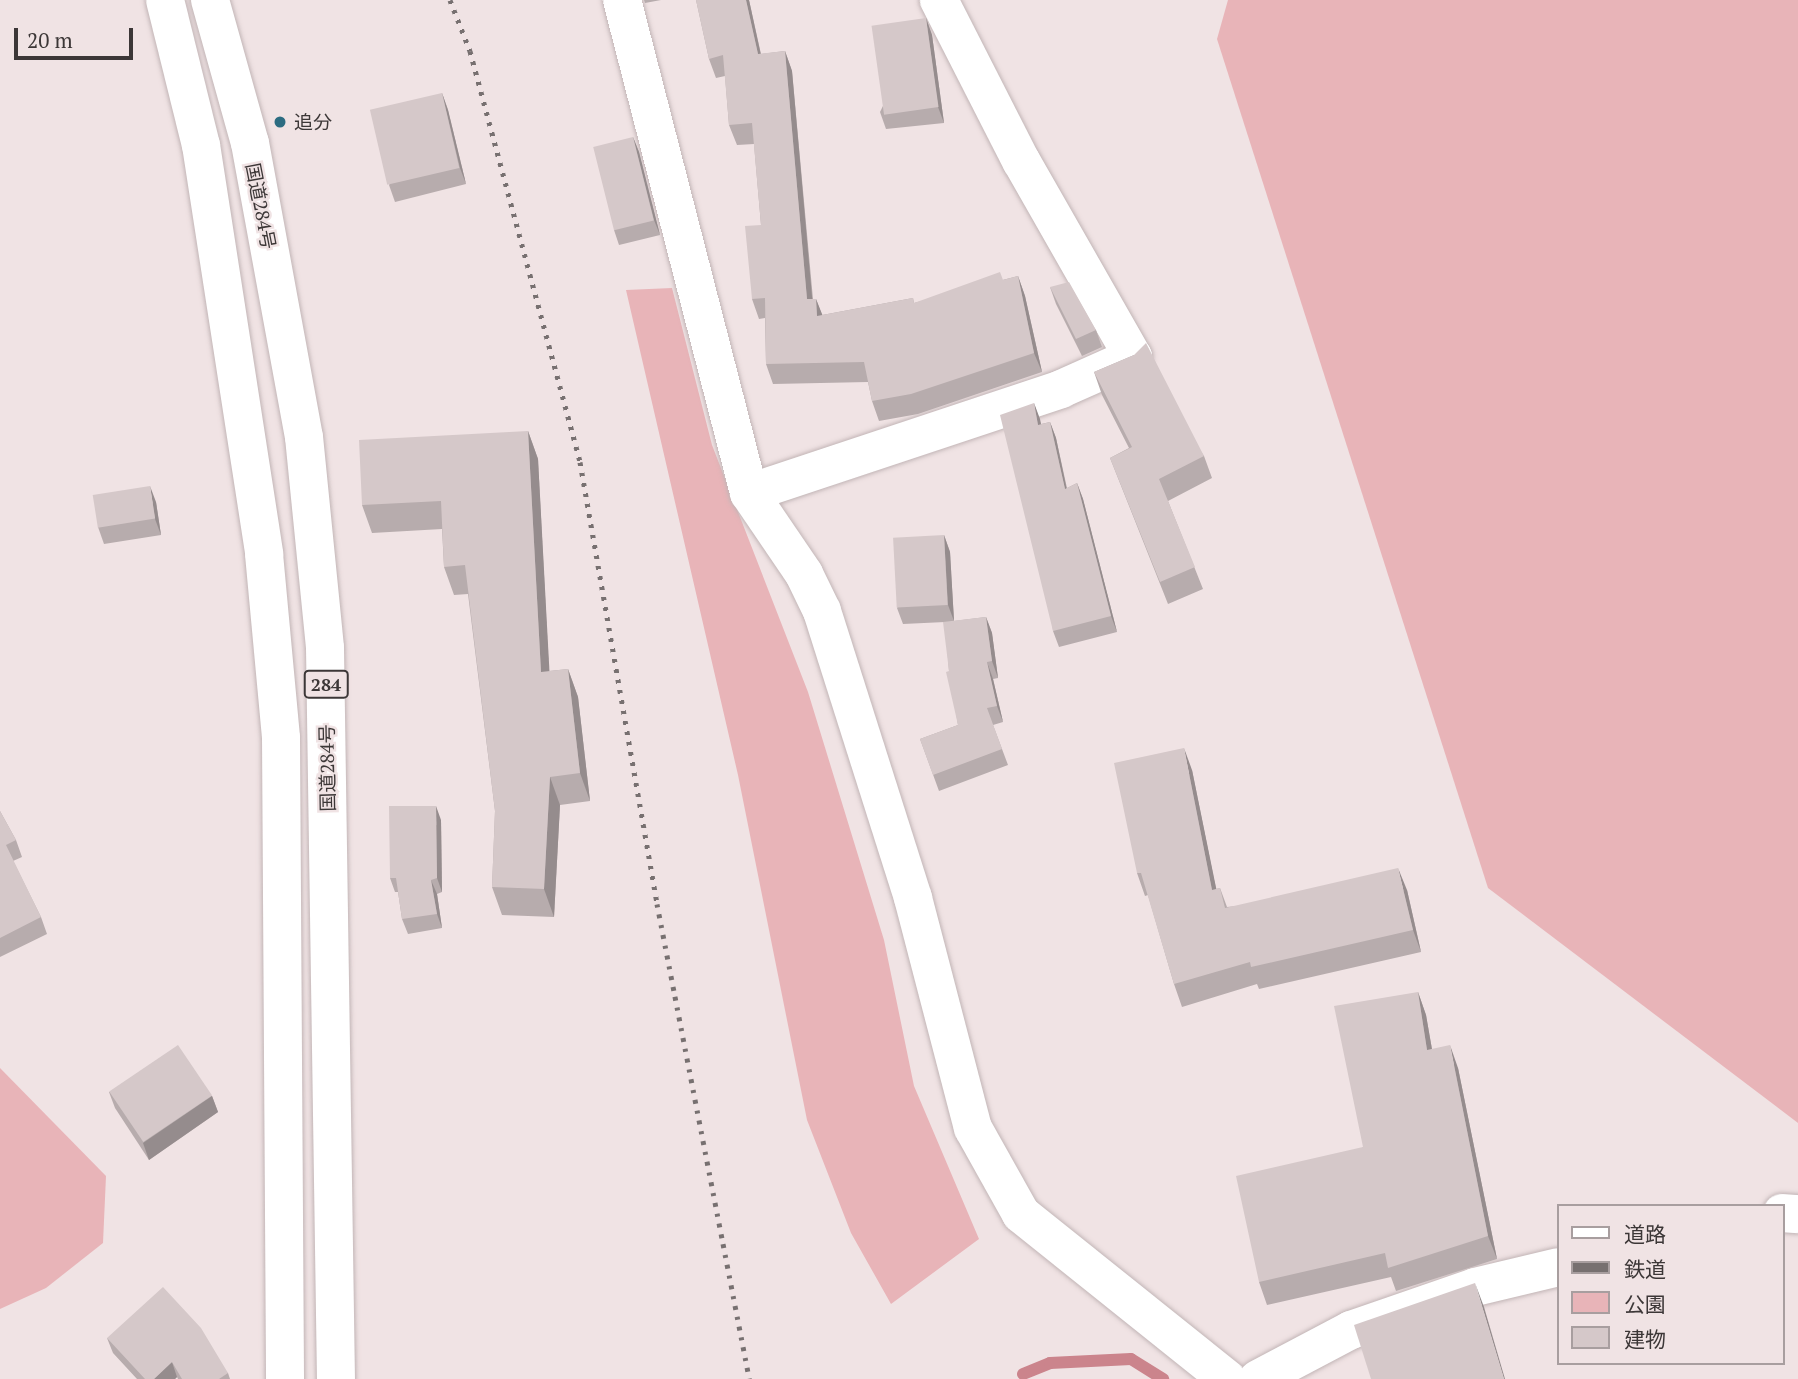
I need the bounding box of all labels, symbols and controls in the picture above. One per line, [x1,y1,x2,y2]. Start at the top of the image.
scale bar [18,14,136,58]
text: 20 m [27,26,73,54]
place label: 追分 [294,111,332,133]
marker: 追分 [272,114,288,130]
street label: 国道284号 [241,161,281,251]
road number: 284 [303,670,349,698]
street label: 国道284号 [315,724,339,812]
legend [1556,1204,1784,1365]
text: 道路 [1624,1220,1666,1248]
text: 鉄道 [1624,1255,1666,1283]
text: 公園 [1624,1290,1666,1318]
text: 建物 [1624,1325,1666,1353]

